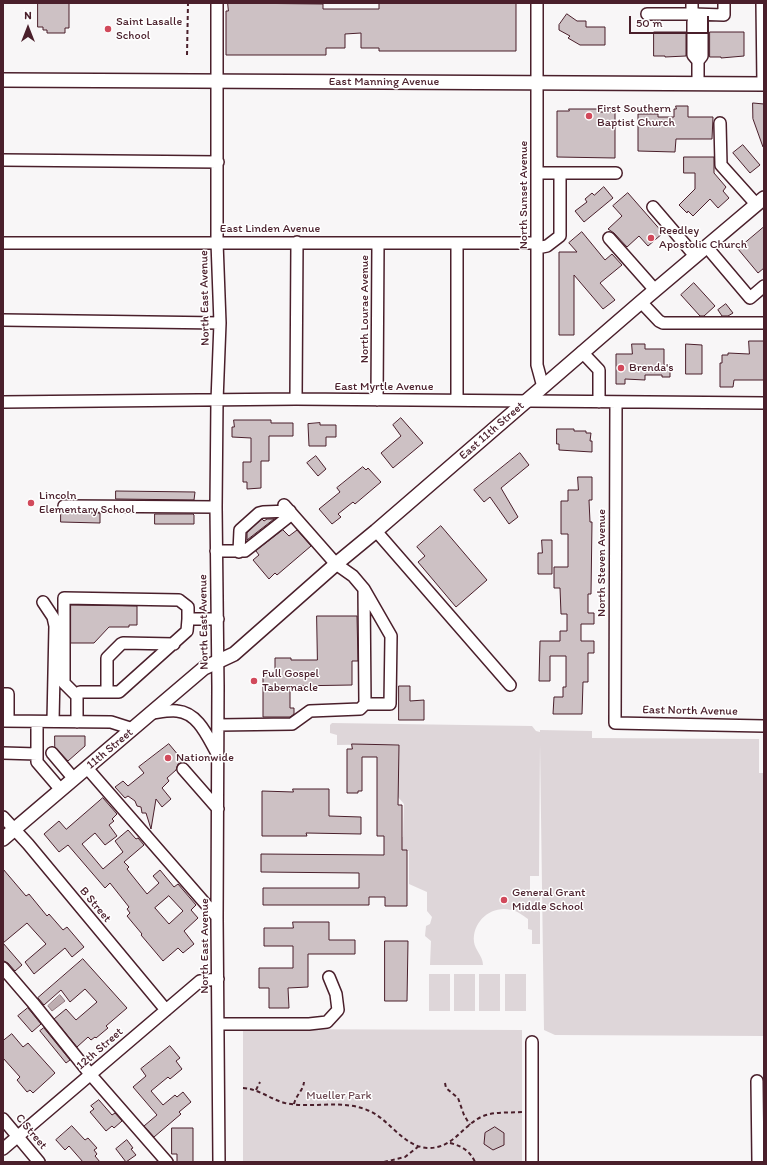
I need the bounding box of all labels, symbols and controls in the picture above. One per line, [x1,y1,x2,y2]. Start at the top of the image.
north arrow [8,8,48,48]
scale bar [631,8,711,34]
text: N [24,9,32,22]
place label: Saint Lasalle School [116,15,182,43]
text: 50 m [636,16,662,30]
marker: Saint Lasalle School [103,24,113,34]
street label: East Manning Avenue [329,75,439,89]
place label: First Southern Baptist Church [597,102,675,130]
marker: First Southern Baptist Church [584,111,594,121]
street label: North Sunset Avenue [517,141,531,249]
street label: East Linden Avenue [220,222,320,236]
place label: Reedley Apostolic Church [659,224,747,252]
marker: Reedley Apostolic Church [646,233,656,243]
street label: North East Avenue [197,250,213,346]
street label: North Lourae Avenue [358,255,372,363]
place label: Brenda's [629,361,674,375]
marker: Brenda's [616,363,626,373]
street label: East Myrtle Avenue [335,380,433,394]
street label: East 11th Street [456,399,528,463]
place label: Lincoln Elementary School [39,489,135,517]
marker: Lincoln Elementary School [26,498,36,508]
street label: North Steven Avenue [595,509,609,617]
street label: North East Avenue [196,574,212,670]
place label: Full Gospel Tabernacle [262,667,319,695]
marker: Full Gospel Tabernacle [249,676,259,686]
street label: East North Avenue [642,703,738,719]
street label: 11th Street [84,725,136,773]
place label: Nationwide [176,751,234,765]
marker: Nationwide [163,753,173,763]
street label: B Street [76,884,114,926]
place label: General Grant Middle School [512,886,586,914]
marker: General Grant Middle School [499,895,509,905]
street label: North East Avenue [198,898,212,994]
street label: 12th Street [74,1025,126,1073]
park label: Mueller Park [306,1089,372,1103]
street label: C Street [12,1111,50,1153]

